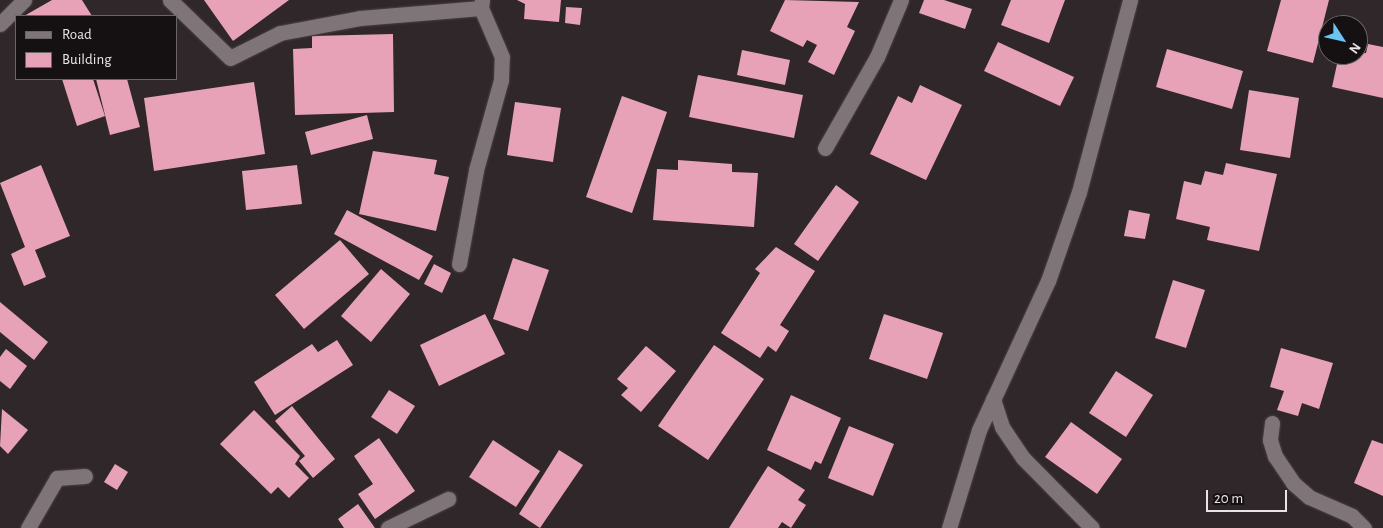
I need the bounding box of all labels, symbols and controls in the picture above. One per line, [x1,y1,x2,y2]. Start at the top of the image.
legend [15,15,178,80]
north arrow [1318,15,1368,65]
text: Road [62,27,92,42]
text: N [1346,40,1363,56]
text: Building [62,52,112,67]
scale bar [1208,480,1289,512]
text: 20 m [1214,491,1243,506]

